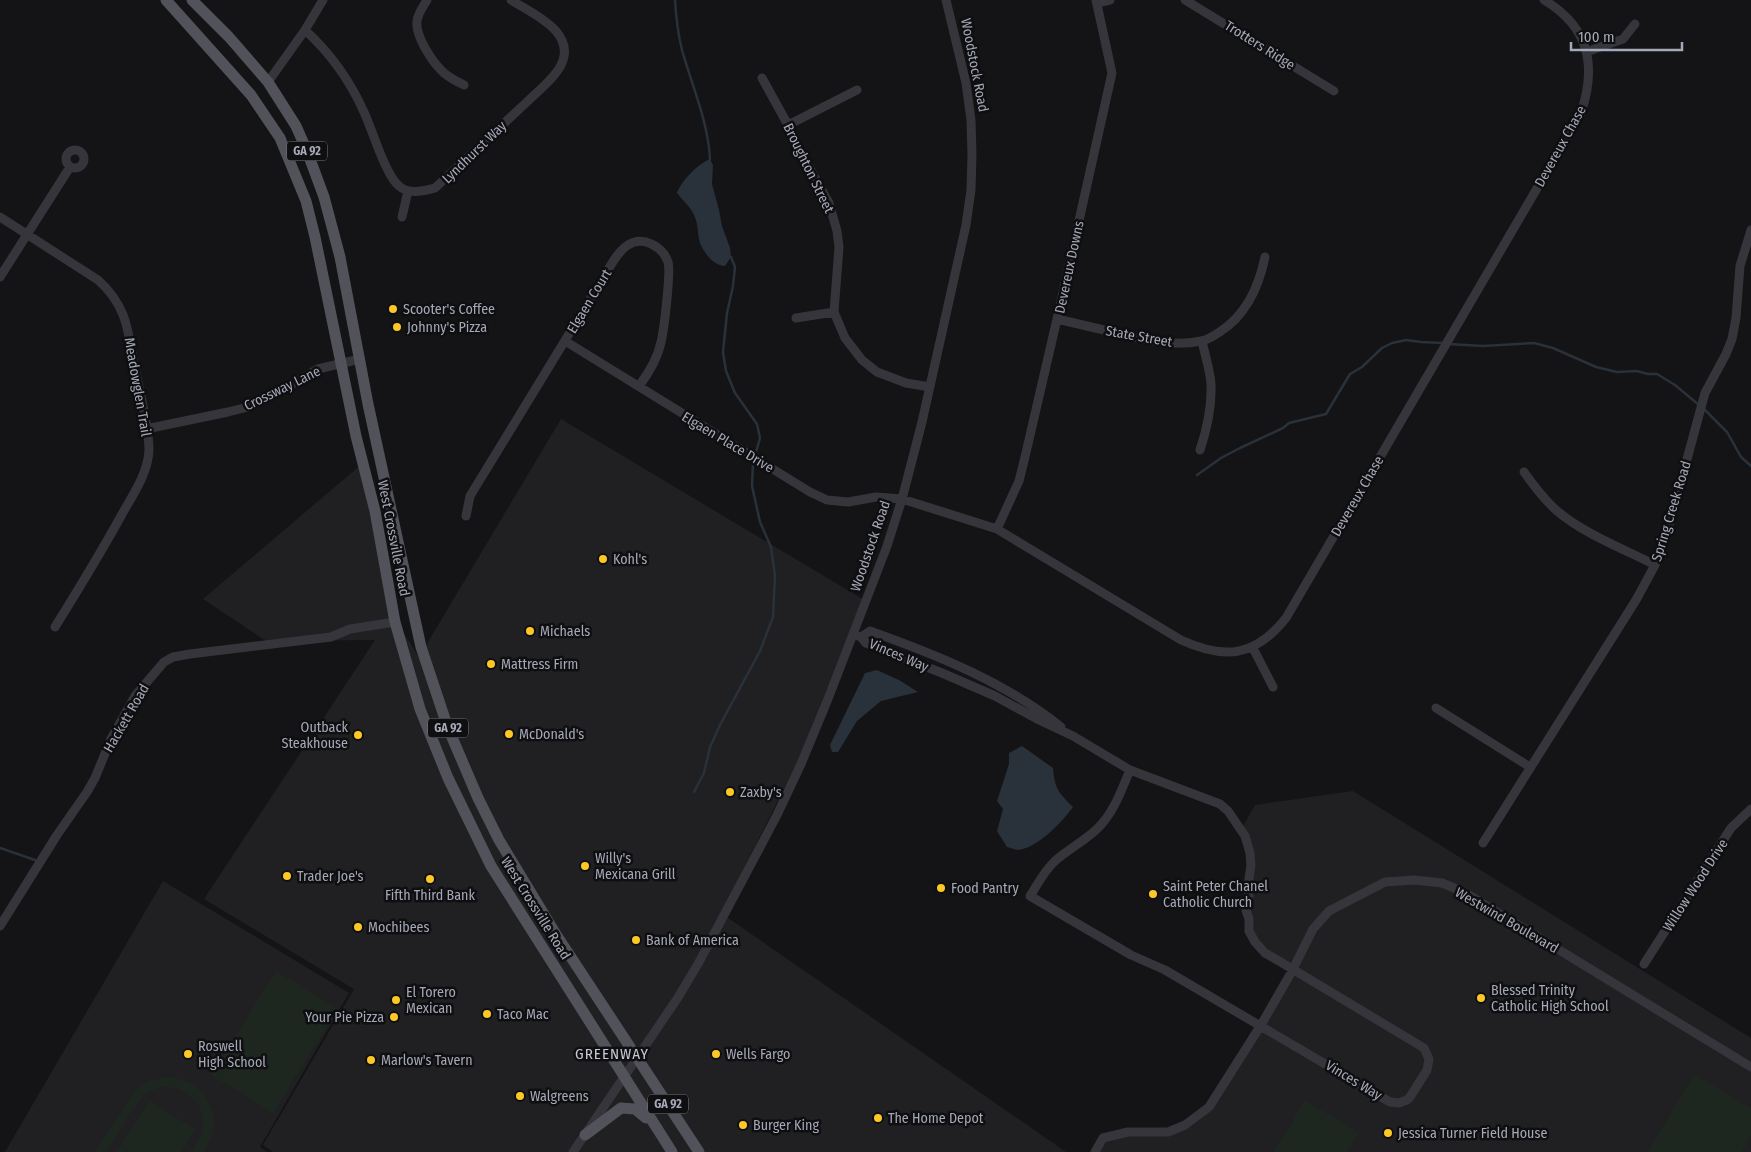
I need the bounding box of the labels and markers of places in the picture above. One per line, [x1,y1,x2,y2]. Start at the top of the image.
place label: Scooter's Coffee [403,301,495,318]
marker: Scooter's Coffee [387,303,399,315]
place label: Johnny's Pizza [407,319,487,336]
marker: Johnny's Pizza [391,321,403,333]
place label: Kohl's [613,551,647,568]
marker: Kohl's [597,553,609,565]
place label: Michaels [540,623,590,640]
marker: Michaels [524,625,536,637]
place label: Mattress Firm [501,656,578,673]
marker: Mattress Firm [485,658,497,670]
place label: Outback Steakhouse [282,719,348,752]
place label: McDonald's [519,726,584,743]
marker: McDonald's [503,728,515,740]
marker: Outback Steakhouse [352,729,364,741]
place label: Zaxby's [740,784,782,801]
marker: Zaxby's [724,786,736,798]
place label: Willy's Mexicana Grill [595,850,676,883]
marker: Willy's Mexicana Grill [579,860,591,872]
place label: Trader Joe's [297,868,364,885]
marker: Trader Joe's [281,870,293,882]
marker: Fifth Third Bank [424,873,436,885]
place label: Saint Peter Chanel Catholic Church [1163,878,1268,911]
place label: Food Pantry [951,880,1019,897]
marker: Food Pantry [935,882,947,894]
place label: Fifth Third Bank [385,887,475,904]
marker: Saint Peter Chanel Catholic Church [1147,888,1159,900]
place label: Mochibees [368,919,429,936]
marker: Mochibees [352,921,364,933]
place label: Bank of America [646,932,739,949]
marker: Bank of America [630,934,642,946]
place label: Blessed Trinity Catholic High School [1491,982,1609,1015]
place label: El Torero Mexican [406,984,456,1017]
marker: Blessed Trinity Catholic High School [1475,992,1487,1004]
marker: El Torero Mexican [390,994,402,1006]
place label: Taco Mac [497,1006,549,1023]
marker: Taco Mac [481,1008,493,1020]
place label: Your Pie Pizza [305,1009,384,1026]
marker: Your Pie Pizza [388,1011,400,1023]
place label: Roswell High School [198,1038,266,1071]
place label: Wells Fargo [726,1046,790,1063]
marker: Roswell High School [182,1048,194,1060]
marker: Wells Fargo [710,1048,722,1060]
place label: Marlow's Tavern [381,1052,473,1069]
marker: Marlow's Tavern [365,1054,377,1066]
place label: Walgreens [530,1088,589,1105]
marker: Walgreens [514,1090,526,1102]
place label: The Home Depot [888,1110,984,1127]
marker: The Home Depot [872,1112,884,1124]
place label: Burger King [753,1117,819,1134]
marker: Burger King [737,1119,749,1131]
place label: Jessica Turner Field House [1398,1125,1547,1142]
marker: Jessica Turner Field House [1382,1127,1394,1139]

